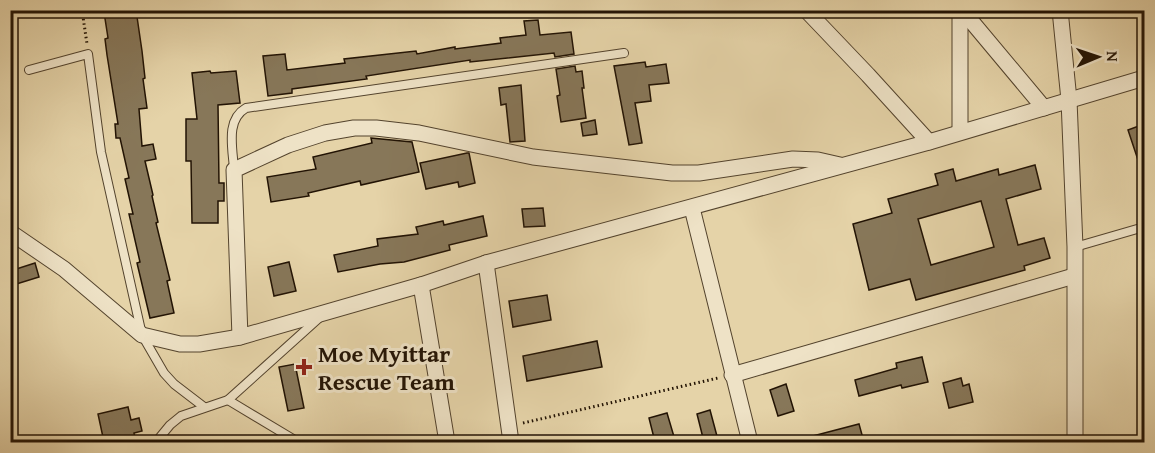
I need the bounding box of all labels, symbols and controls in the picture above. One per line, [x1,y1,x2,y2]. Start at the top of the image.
north arrow [1068,27,1128,87]
text: N [1101,51,1125,63]
place label: Moe Myittar Rescue Team [318,336,455,399]
marker: Moe Myittar Rescue Team [295,358,313,376]

